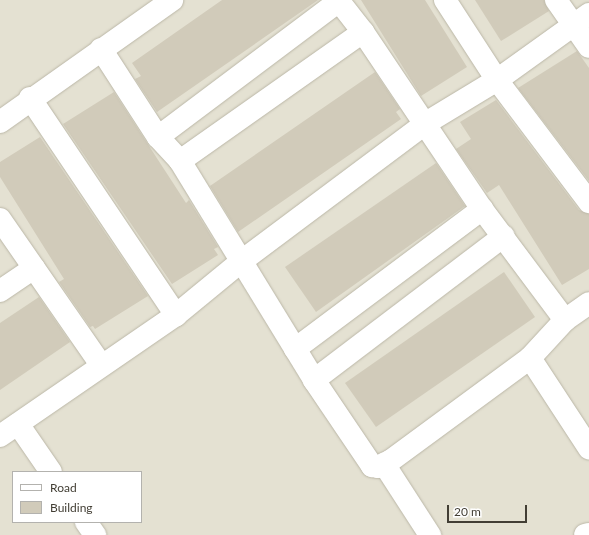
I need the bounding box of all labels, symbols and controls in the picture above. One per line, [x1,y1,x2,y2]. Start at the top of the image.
legend [12,471,142,523]
text: Road [50,480,77,495]
scale bar [449,497,529,523]
text: Building [50,500,93,515]
text: 20 m [454,504,481,519]

